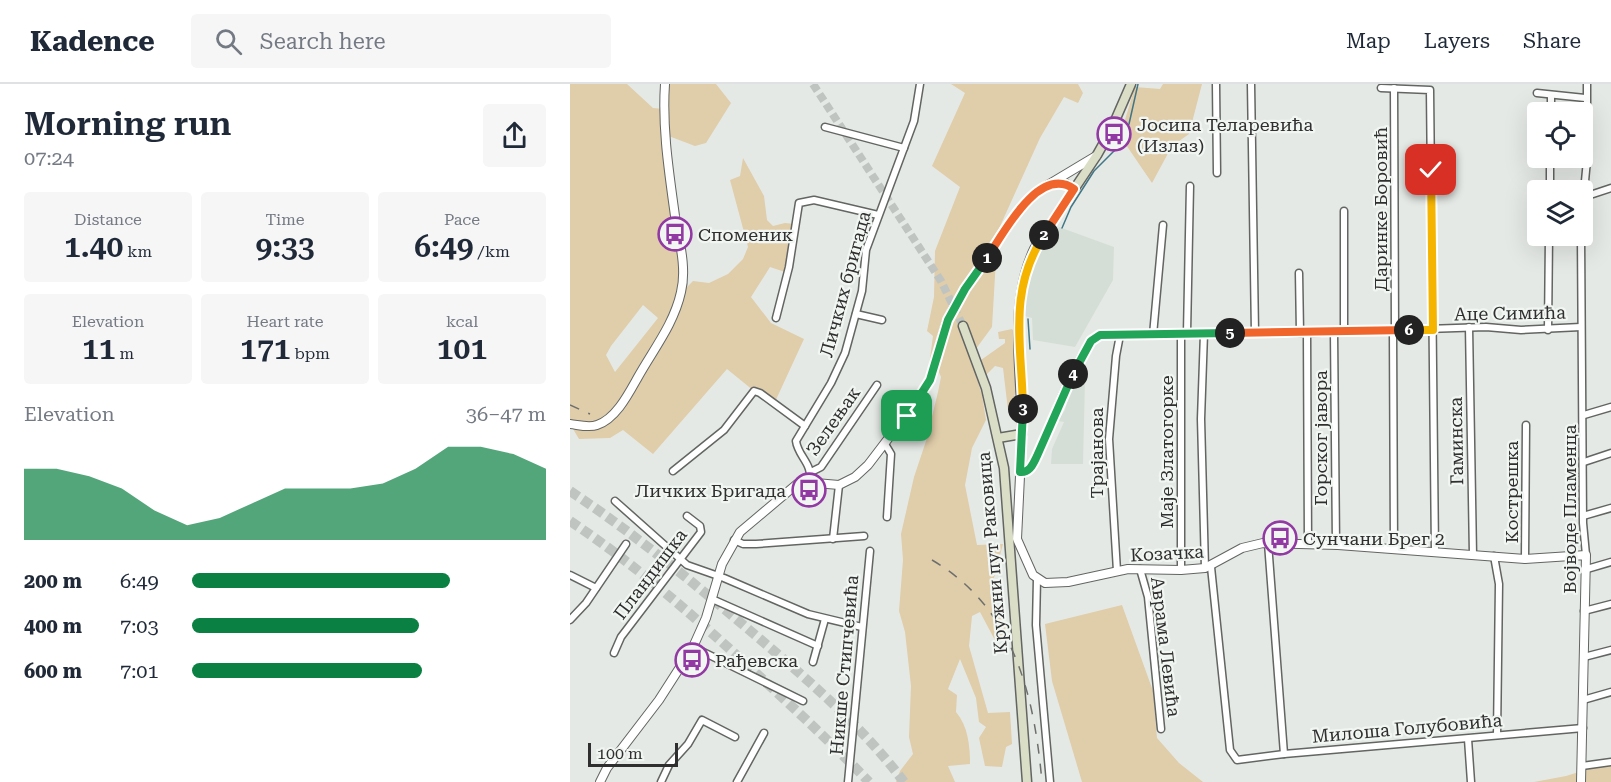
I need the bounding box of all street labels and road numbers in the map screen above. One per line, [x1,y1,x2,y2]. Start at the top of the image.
street label: Даринке Боровић [1370,126,1391,291]
street label: Личких бригада [815,208,875,359]
street label: Аце Симића [1454,302,1566,324]
street label: Горског јавора [1310,370,1331,506]
street label: Маје Златогорке [1156,375,1177,529]
street label: Зелењак [802,382,864,460]
street label: Гаминска [1445,396,1467,485]
street label: Трајанова [1086,407,1107,498]
street label: Војводе Пламенца [1559,424,1580,594]
street label: Кострешка [1501,440,1522,543]
street label: Кружни пут Раковица [973,451,1011,655]
street label: Пландишка [609,524,691,624]
street label: Козачка [1130,541,1205,565]
street label: Никше Стипчевића [826,574,862,756]
street label: Аврама Левића [1147,576,1185,718]
street label: Милоша Голубовића [1311,709,1503,747]

